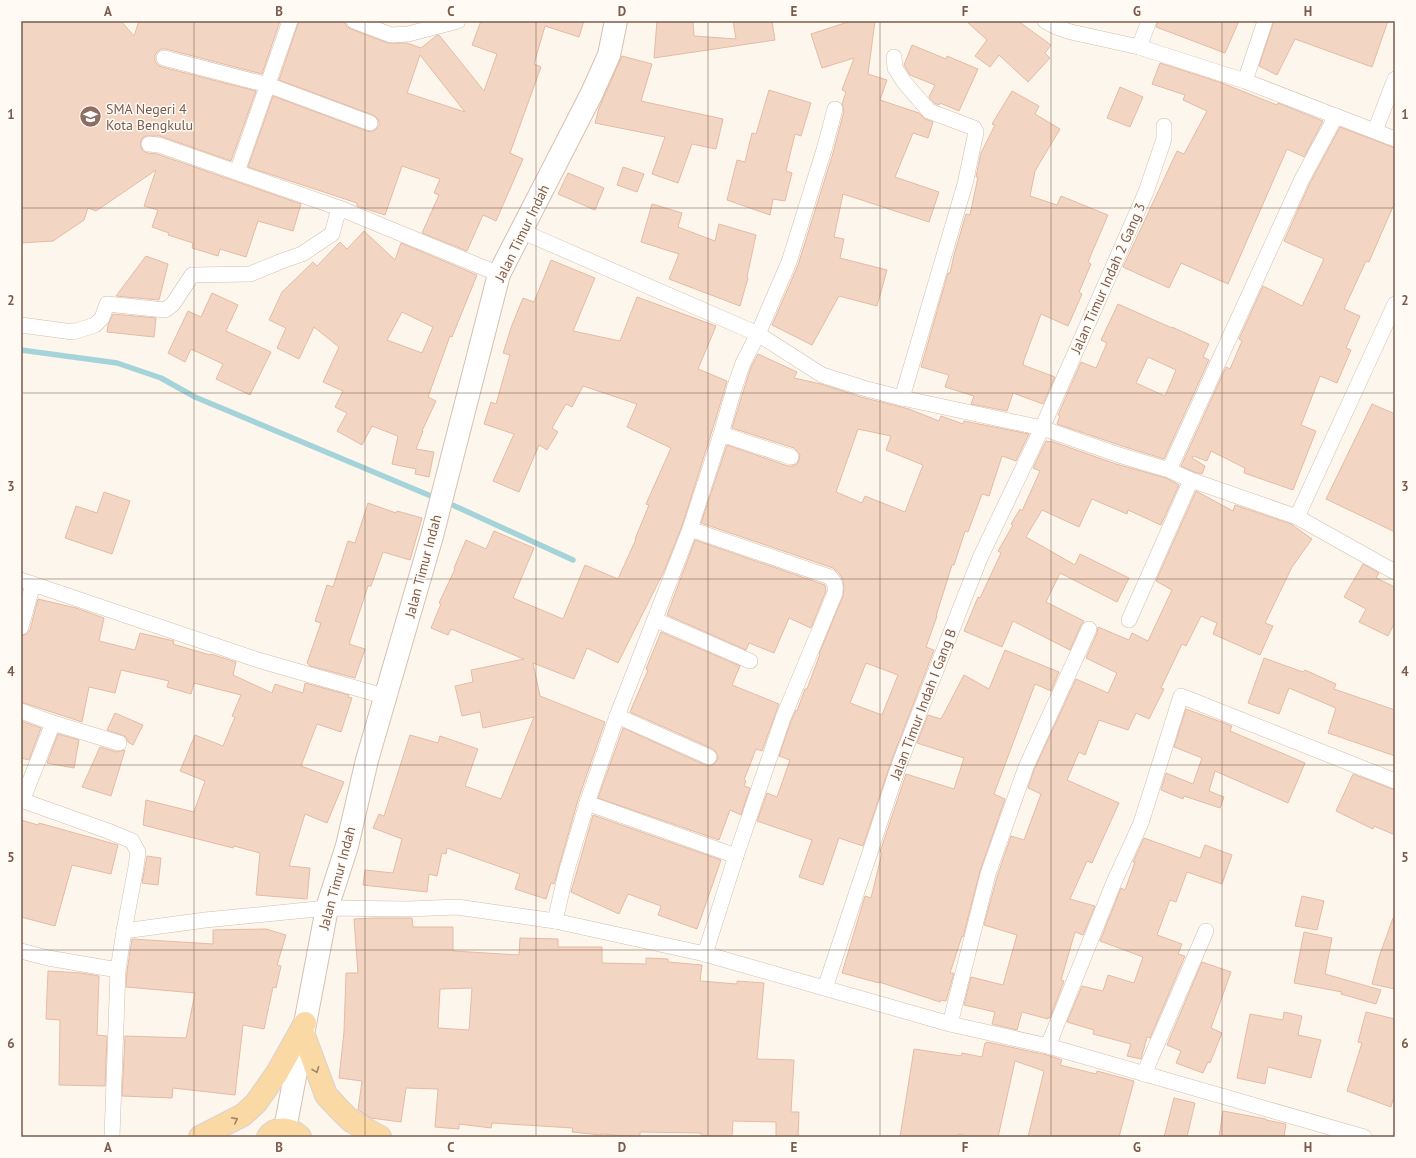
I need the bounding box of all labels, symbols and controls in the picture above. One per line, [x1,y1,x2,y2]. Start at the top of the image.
text: A [104,3,112,20]
text: B [275,3,283,20]
text: C [447,3,455,20]
text: D [618,3,626,20]
text: E [791,3,798,20]
text: F [962,3,969,20]
text: G [1133,3,1141,20]
text: H [1304,3,1312,20]
place label: SMA Negeri 4 Kota Bengkulu [106,100,193,134]
school or university icon: SMA Negeri 4 Kota Bengkulu [78,104,104,130]
text: 1 [7,106,15,123]
text: 1 [1401,106,1409,123]
street label: Jalan Timur Indah [490,182,553,285]
street label: Jalan Timur Indah 2 Gang 3 [1066,200,1149,357]
text: 2 [7,292,15,309]
text: 2 [1401,292,1409,309]
text: 3 [7,478,15,495]
text: 3 [1401,478,1409,495]
street label: Jalan Timur Indah [400,513,445,620]
street label: Jalan Timur Indah I Gang B [886,626,960,783]
text: 4 [7,663,15,680]
text: 4 [1401,663,1409,680]
street label: Jalan Timur Indah [314,825,359,932]
text: 5 [7,849,15,866]
text: 5 [1401,849,1409,866]
text: 6 [7,1035,15,1052]
text: 6 [1401,1035,1409,1052]
one-way arrow [312,1066,320,1073]
one-way arrow [231,1117,238,1124]
text: A [104,1139,112,1156]
text: B [275,1139,283,1156]
text: C [447,1139,455,1156]
text: D [618,1139,626,1156]
text: E [791,1139,798,1156]
text: F [962,1139,969,1156]
text: G [1133,1139,1141,1156]
text: H [1304,1139,1312,1156]

